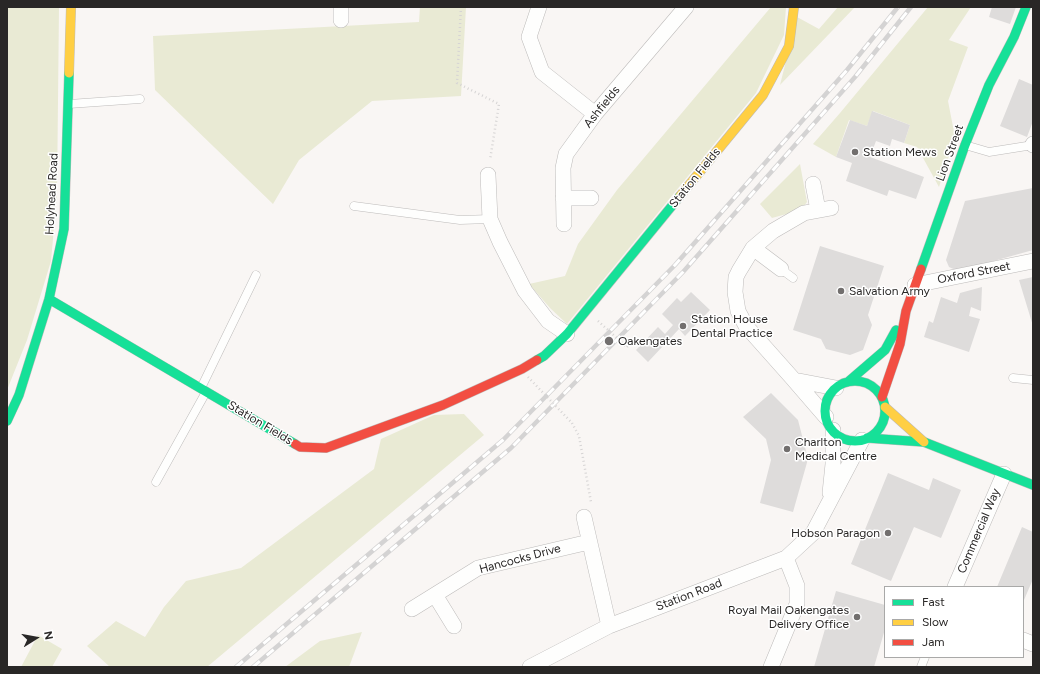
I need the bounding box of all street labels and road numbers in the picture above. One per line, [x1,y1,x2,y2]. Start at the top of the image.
street label: Ashfields [581,83,623,131]
street label: Lion Street [933,123,967,183]
street label: Station Fields [666,145,724,211]
street label: Holyhead Road [43,153,61,235]
street label: Oxford Street [936,259,1012,287]
street label: Station Fields [225,398,295,448]
street label: Commercial Way [955,486,1003,576]
street label: Hancocks Drive [478,541,562,577]
street label: Station Road [654,576,724,614]

